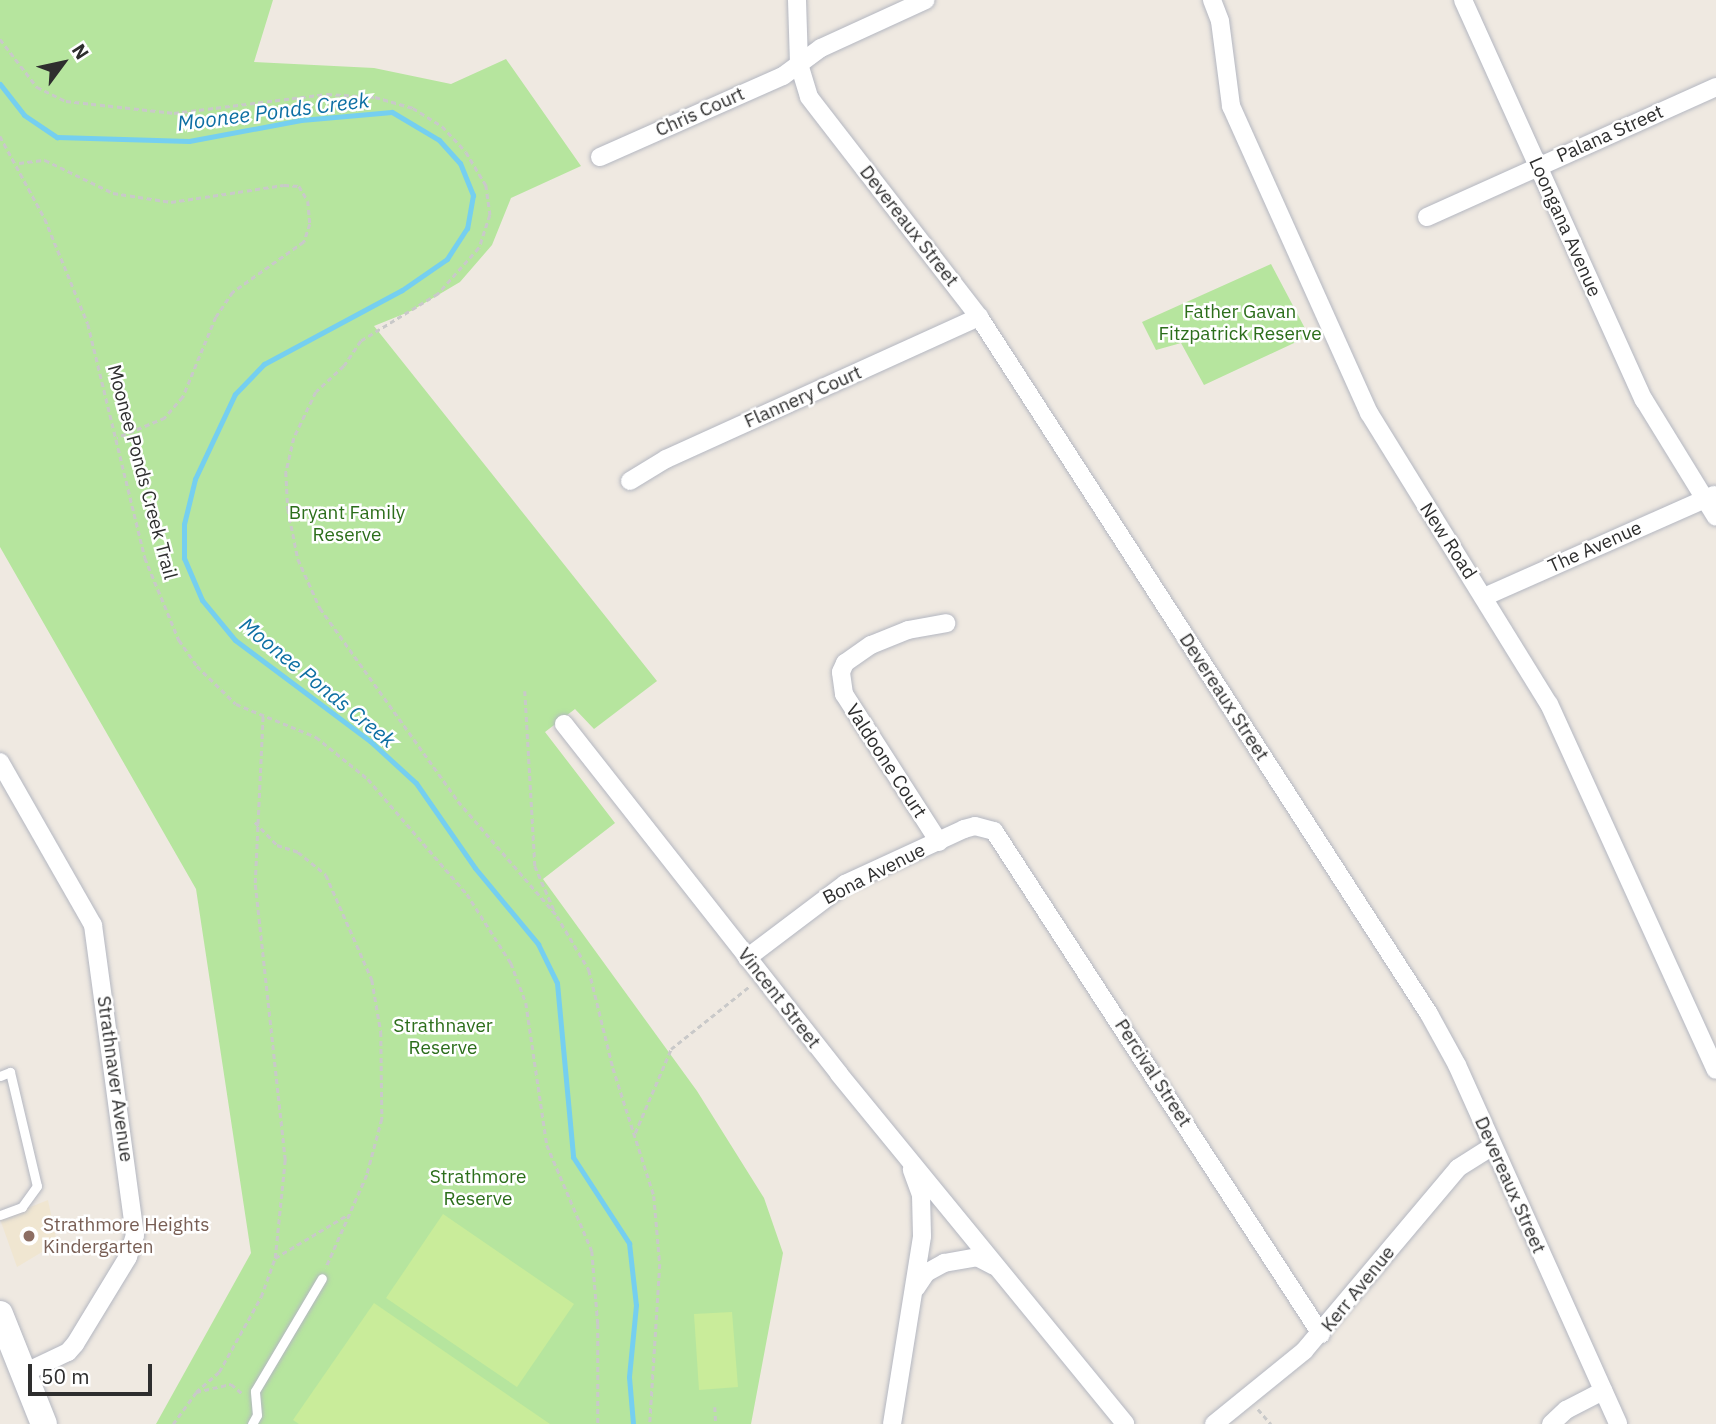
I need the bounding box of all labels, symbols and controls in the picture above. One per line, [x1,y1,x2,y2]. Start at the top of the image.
north arrow [28,28,98,98]
text: N [67,39,94,64]
street label: Chris Court [652,82,748,142]
water label: Moonee Ponds Creek [176,87,370,135]
street label: Palana Street [1553,100,1667,168]
street label: Loongana Avenue [1524,154,1606,300]
street label: Devereaux Street [855,161,963,291]
park label: Father Gavan Fitzpatrick Reserve [1158,301,1322,345]
street label: Flannery Court [741,361,865,433]
street label: Moonee Ponds Creek Trail [102,362,182,582]
street label: New Road [1415,499,1481,583]
park label: Bryant Family Reserve [289,502,405,546]
street label: The Avenue [1545,516,1645,578]
water label: Moonee Ponds Creek [235,612,401,752]
street label: Devereaux Street [1174,629,1274,765]
street label: Valdoone Court [841,700,931,822]
street label: Bona Avenue [819,838,929,910]
street label: Vincent Street [733,943,825,1053]
street label: Strathnaver Avenue [92,994,138,1164]
park label: Strathnaver Reserve [393,1015,493,1059]
street label: Percival Street [1110,1015,1196,1131]
street label: Devereaux Street [1470,1113,1550,1257]
park label: Strathmore Reserve [430,1166,526,1210]
place label: Strathmore Heights Kindergarten [43,1214,210,1258]
marker: Strathmore Heights Kindergarten [21,1228,37,1244]
street label: Kerr Avenue [1316,1241,1400,1337]
scale bar [32,1350,156,1394]
text: 50 m [41,1362,90,1390]

